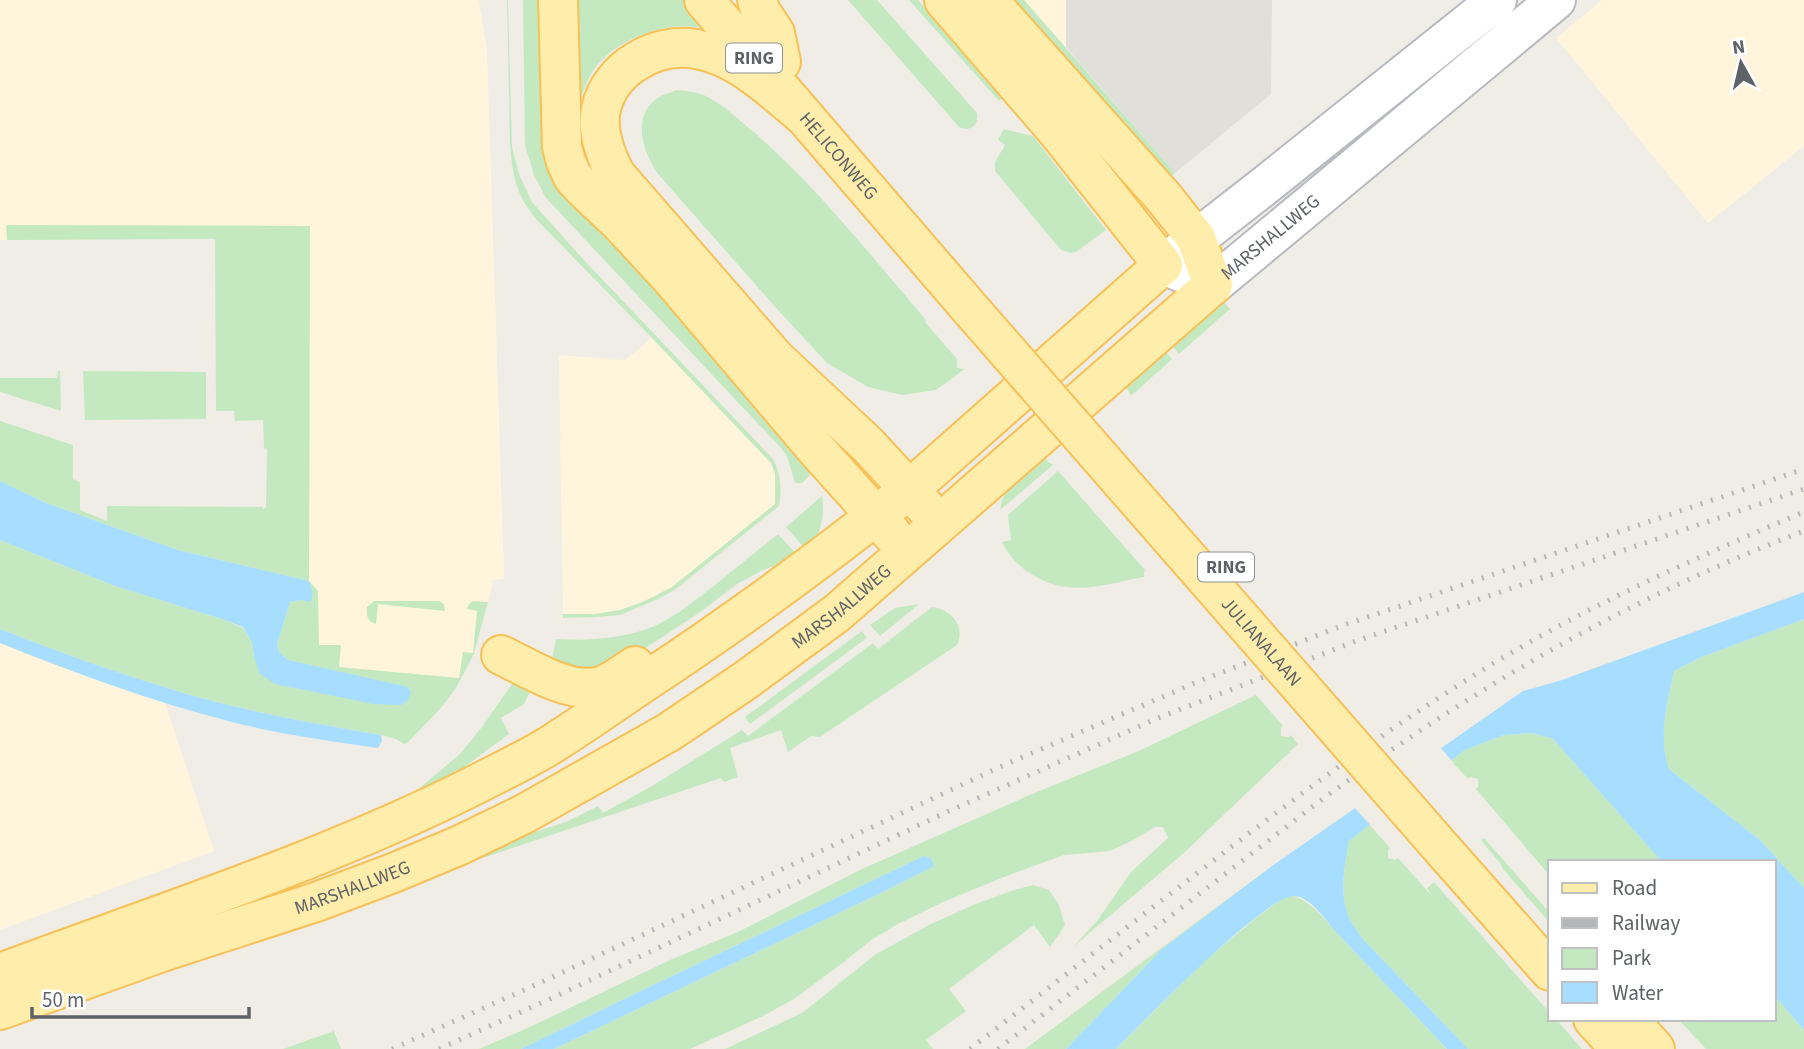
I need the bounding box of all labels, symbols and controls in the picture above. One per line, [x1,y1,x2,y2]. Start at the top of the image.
north arrow [1706,28,1776,98]
text: N [1731,33,1747,62]
road number: RING [726,44,782,72]
street label: HELICONWEG [793,106,884,206]
street label: MARSHALLWEG [1215,188,1326,286]
road number: RING [1198,552,1254,582]
street label: MARSHALLWEG [786,558,897,655]
street label: JULIANALAAN [1215,591,1308,692]
street label: MARSHALLWEG [291,854,414,922]
legend [1548,860,1776,1021]
text: Road [1612,873,1657,903]
text: Railway [1612,908,1680,938]
text: Park [1612,943,1652,973]
scale bar [32,976,248,1020]
text: Water [1612,978,1664,1008]
text: 50 m [42,985,84,1015]

